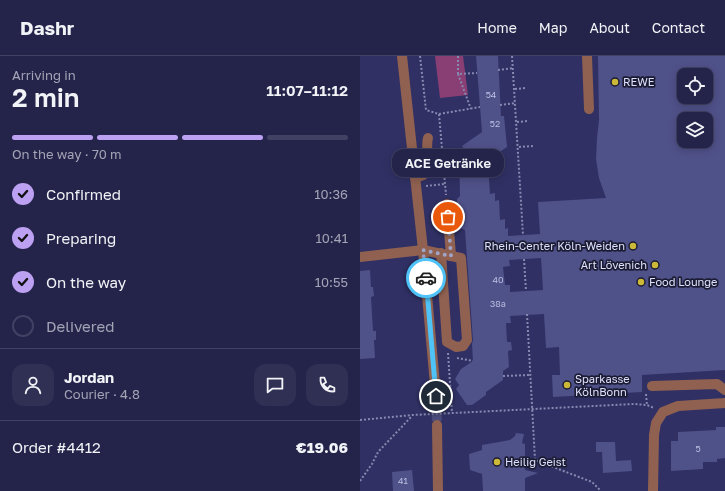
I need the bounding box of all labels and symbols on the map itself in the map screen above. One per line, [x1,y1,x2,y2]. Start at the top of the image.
place label: REWE [623,75,655,88]
marker: REWE [610,77,620,87]
house number: 54 [486,89,497,100]
house number: 52 [490,118,500,129]
callout: ACE Getränke [392,149,504,177]
pin [431,200,465,234]
place label: Rhein-Center Köln-Weiden [484,239,625,252]
marker: Rhein-Center Köln-Weiden [628,241,638,251]
courier [406,258,446,298]
place label: Art Lövenich [581,258,647,271]
marker: Art Lövenich [650,260,660,270]
house number: 40 [492,274,504,285]
place label: Food Lounge [649,275,717,288]
marker: Food Lounge [636,277,646,287]
house number: 38a [490,298,506,309]
place label: Sparkasse KölnBonn [575,372,630,398]
pin [419,379,453,413]
marker: Sparkasse KölnBonn [562,380,572,390]
house number: 5 [695,443,701,454]
place label: Heilig Geist [505,455,566,468]
marker: Heilig Geist [492,457,502,467]
house number: 41 [398,475,409,486]

